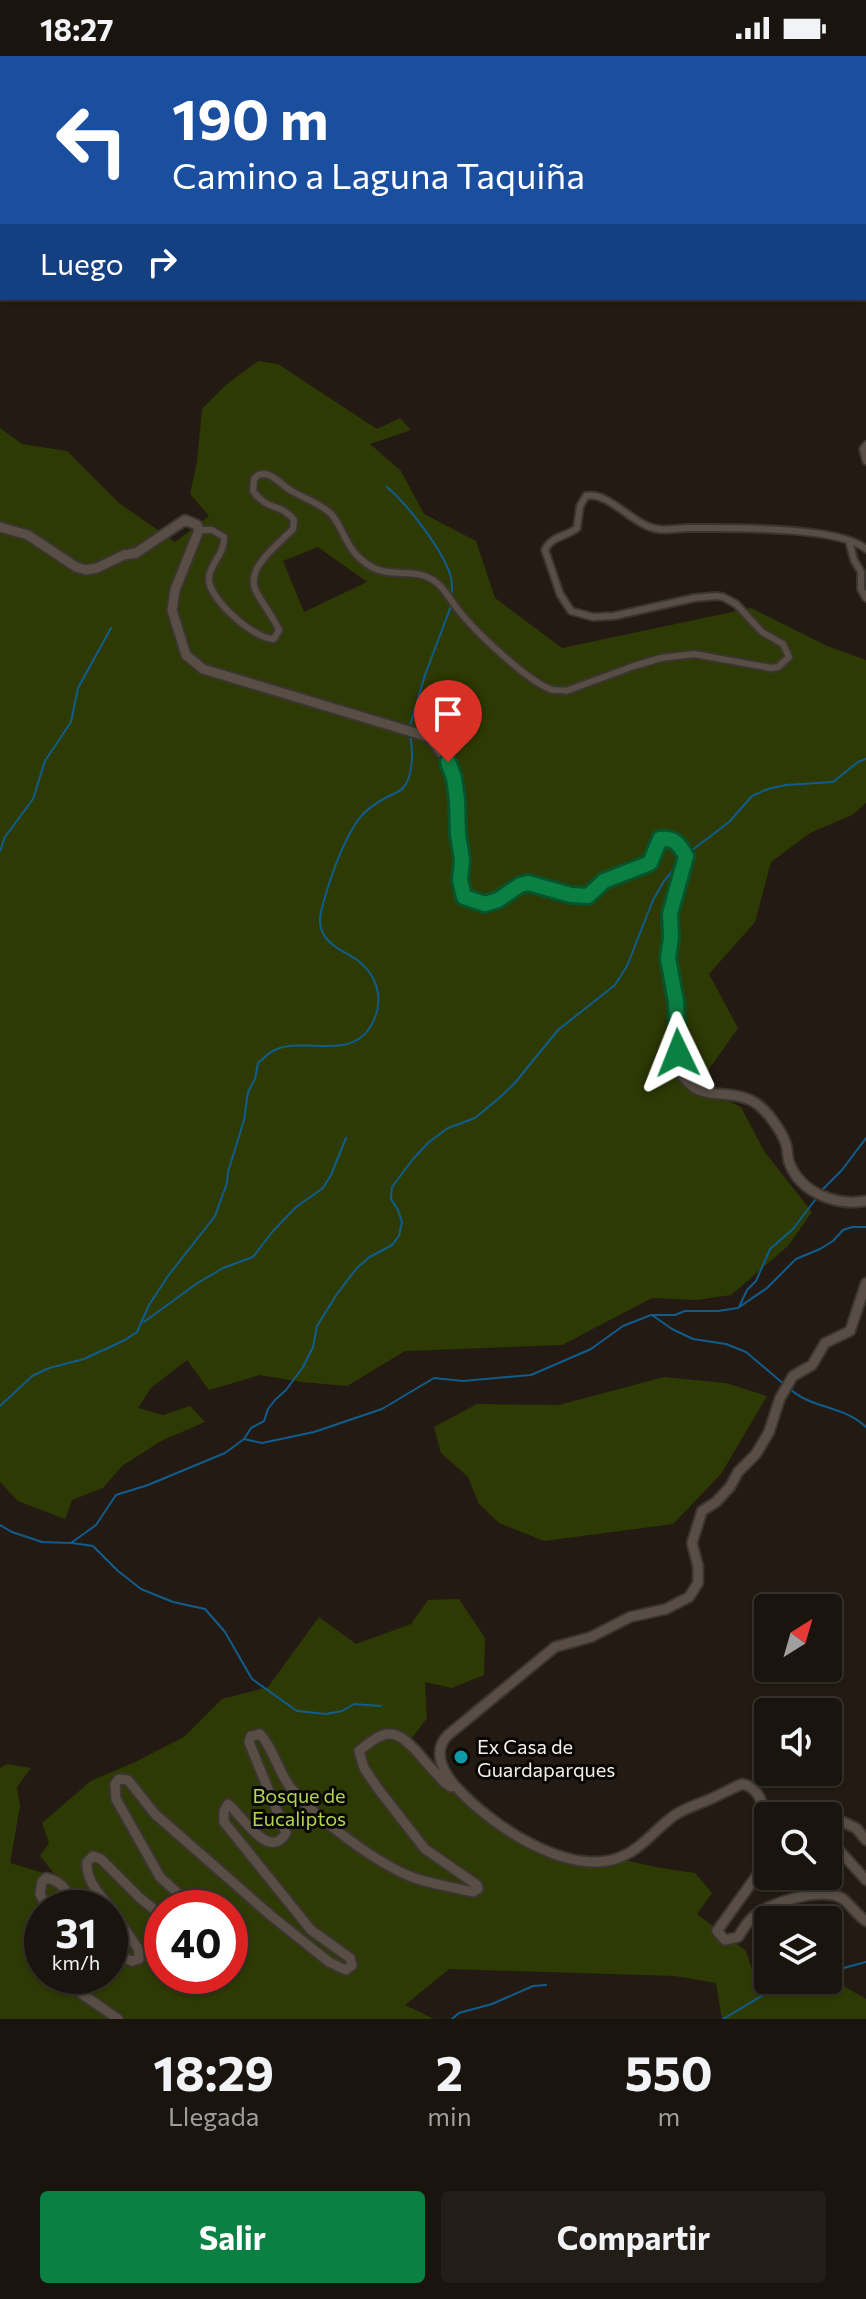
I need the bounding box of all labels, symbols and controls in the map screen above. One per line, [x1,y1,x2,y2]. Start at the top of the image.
text: 18:27 [40,10,113,47]
text: 190 m [172,83,329,152]
icon: left [40,88,144,192]
text: Camino a Laguna Taquiña [172,152,585,196]
icon: right [140,240,184,284]
text: Luego [40,244,124,281]
pin [414,680,482,762]
icon: arrive [426,692,470,736]
position arrow [636,1011,720,1095]
north arrow [754,1594,842,1682]
map controls [754,1594,842,1994]
button: sound [754,1698,842,1786]
place label: Ex Casa de Guardaparques [477,1734,615,1781]
marker: Ex Casa de Guardaparques [452,1748,470,1766]
park label: Bosque de Eucaliptos [252,1783,346,1830]
button: search [754,1802,842,1890]
speed limit sign: 40 [144,1890,248,1994]
button: layers [754,1906,842,1994]
text: 31 [55,1907,97,1956]
text: km/h [52,1950,100,1974]
text: 18:29 [153,2042,274,2101]
text: 2 [436,2042,463,2101]
text: 550 [625,2042,713,2101]
text: Llegada [168,2100,259,2131]
text: min [427,2100,472,2131]
text: m [657,2100,680,2131]
button: Salir [40,2191,425,2283]
button: Compartir [441,2191,826,2283]

